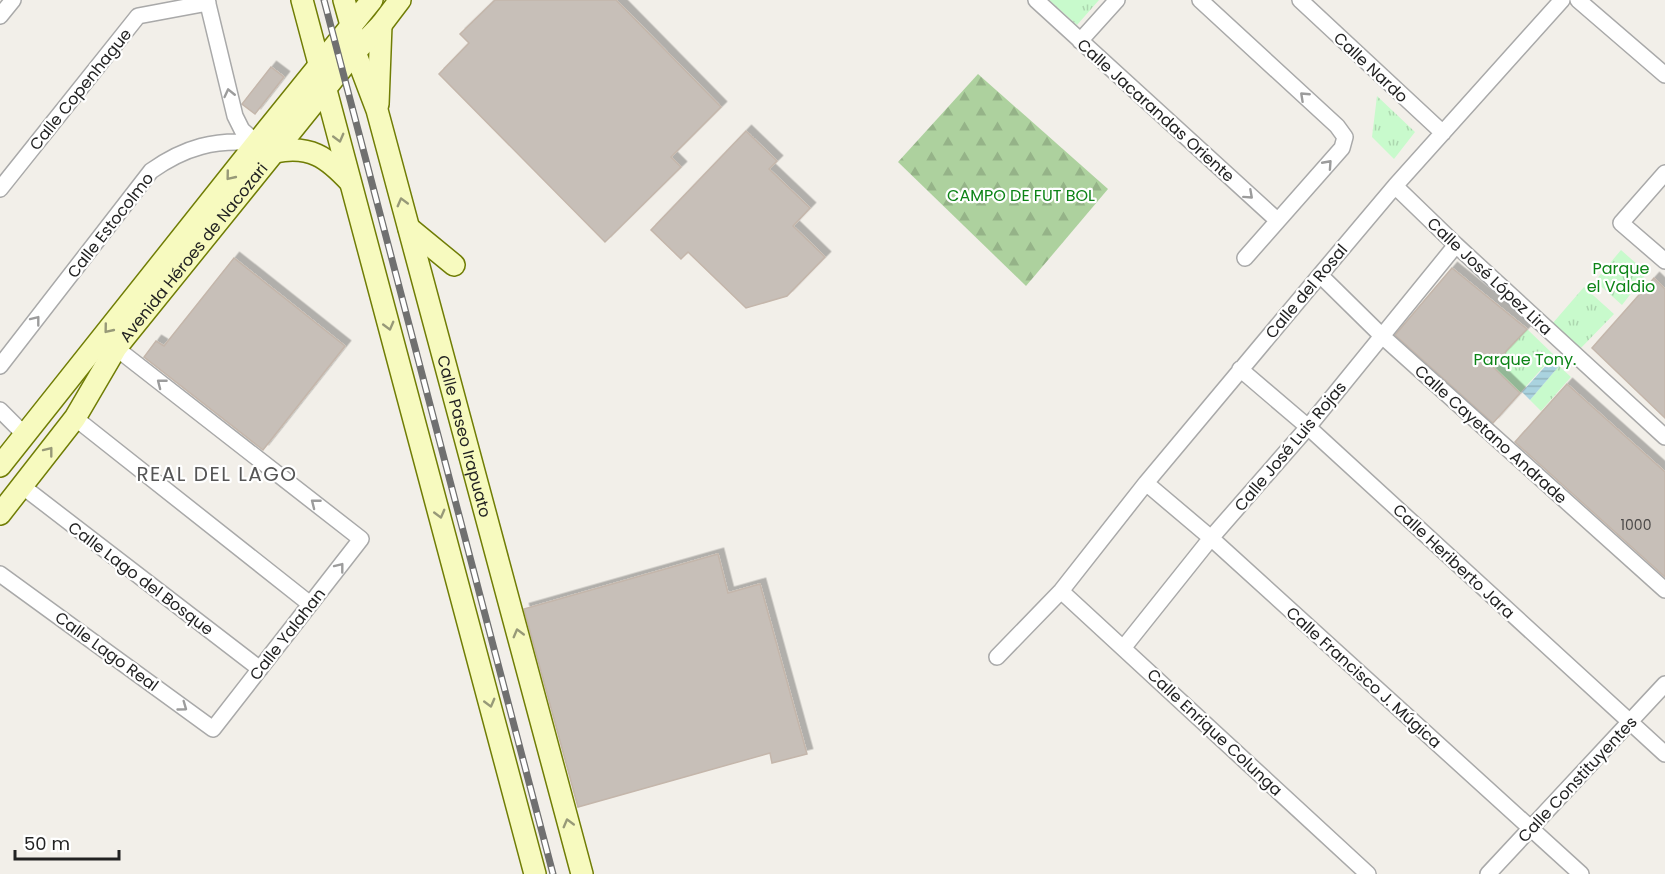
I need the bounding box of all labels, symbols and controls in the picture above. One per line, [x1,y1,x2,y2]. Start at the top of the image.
street label: Calle Copenhague [24,23,137,155]
street label: Calle Nardo [1328,27,1413,108]
street label: Calle Jacarandas Oriente [1072,33,1239,187]
one-way arrow [224,88,237,98]
one-way arrow [1300,92,1311,103]
one-way arrow [332,132,344,143]
street label: Avenida Héroes de Nacozari [114,158,273,347]
one-way arrow [1321,161,1332,171]
street label: Calle Estocolmo [62,168,159,283]
one-way arrow [226,169,237,180]
park label: CAMPO DE FUT BOL [947,184,1095,207]
one-way arrow [1243,188,1253,199]
one-way arrow [397,197,409,208]
street label: Calle José López Lira [1422,212,1557,341]
street label: Calle del Rosal [1260,239,1353,344]
park label: Parque el Valdio [1587,257,1655,298]
one-way arrow [28,316,39,327]
one-way arrow [382,321,395,331]
one-way arrow [105,322,116,333]
park label: Parque Tony. [1474,348,1576,371]
street label: Calle Paseo Irapuato [431,353,497,520]
street label: Calle Cayetano Andrade [1409,360,1572,509]
street label: Calle José Luis Rojas [1229,376,1352,516]
one-way arrow [157,380,168,391]
one-way arrow [41,447,52,458]
district label: REAL DEL LAGO [136,460,298,488]
street label: Calle Heriberto Jara [1388,499,1520,624]
one-way arrow [311,500,322,511]
one-way arrow [432,509,445,519]
house number: 1000 [1621,515,1651,535]
street label: Calle Lago del Bosque [63,516,218,641]
one-way arrow [332,563,343,574]
street label: Calle Yalahan [244,583,331,685]
street label: Calle Francisco J. Múgica [1281,601,1446,753]
street label: Calle Lago Real [50,606,163,697]
one-way arrow [513,629,525,639]
street label: Calle Enrique Colunga [1142,663,1287,801]
one-way arrow [483,697,495,708]
one-way arrow [177,700,188,711]
street label: Calle Constituyentes [1513,711,1642,848]
one-way arrow [563,818,576,828]
scale bar [15,823,118,861]
text: 50 m [24,831,70,856]

